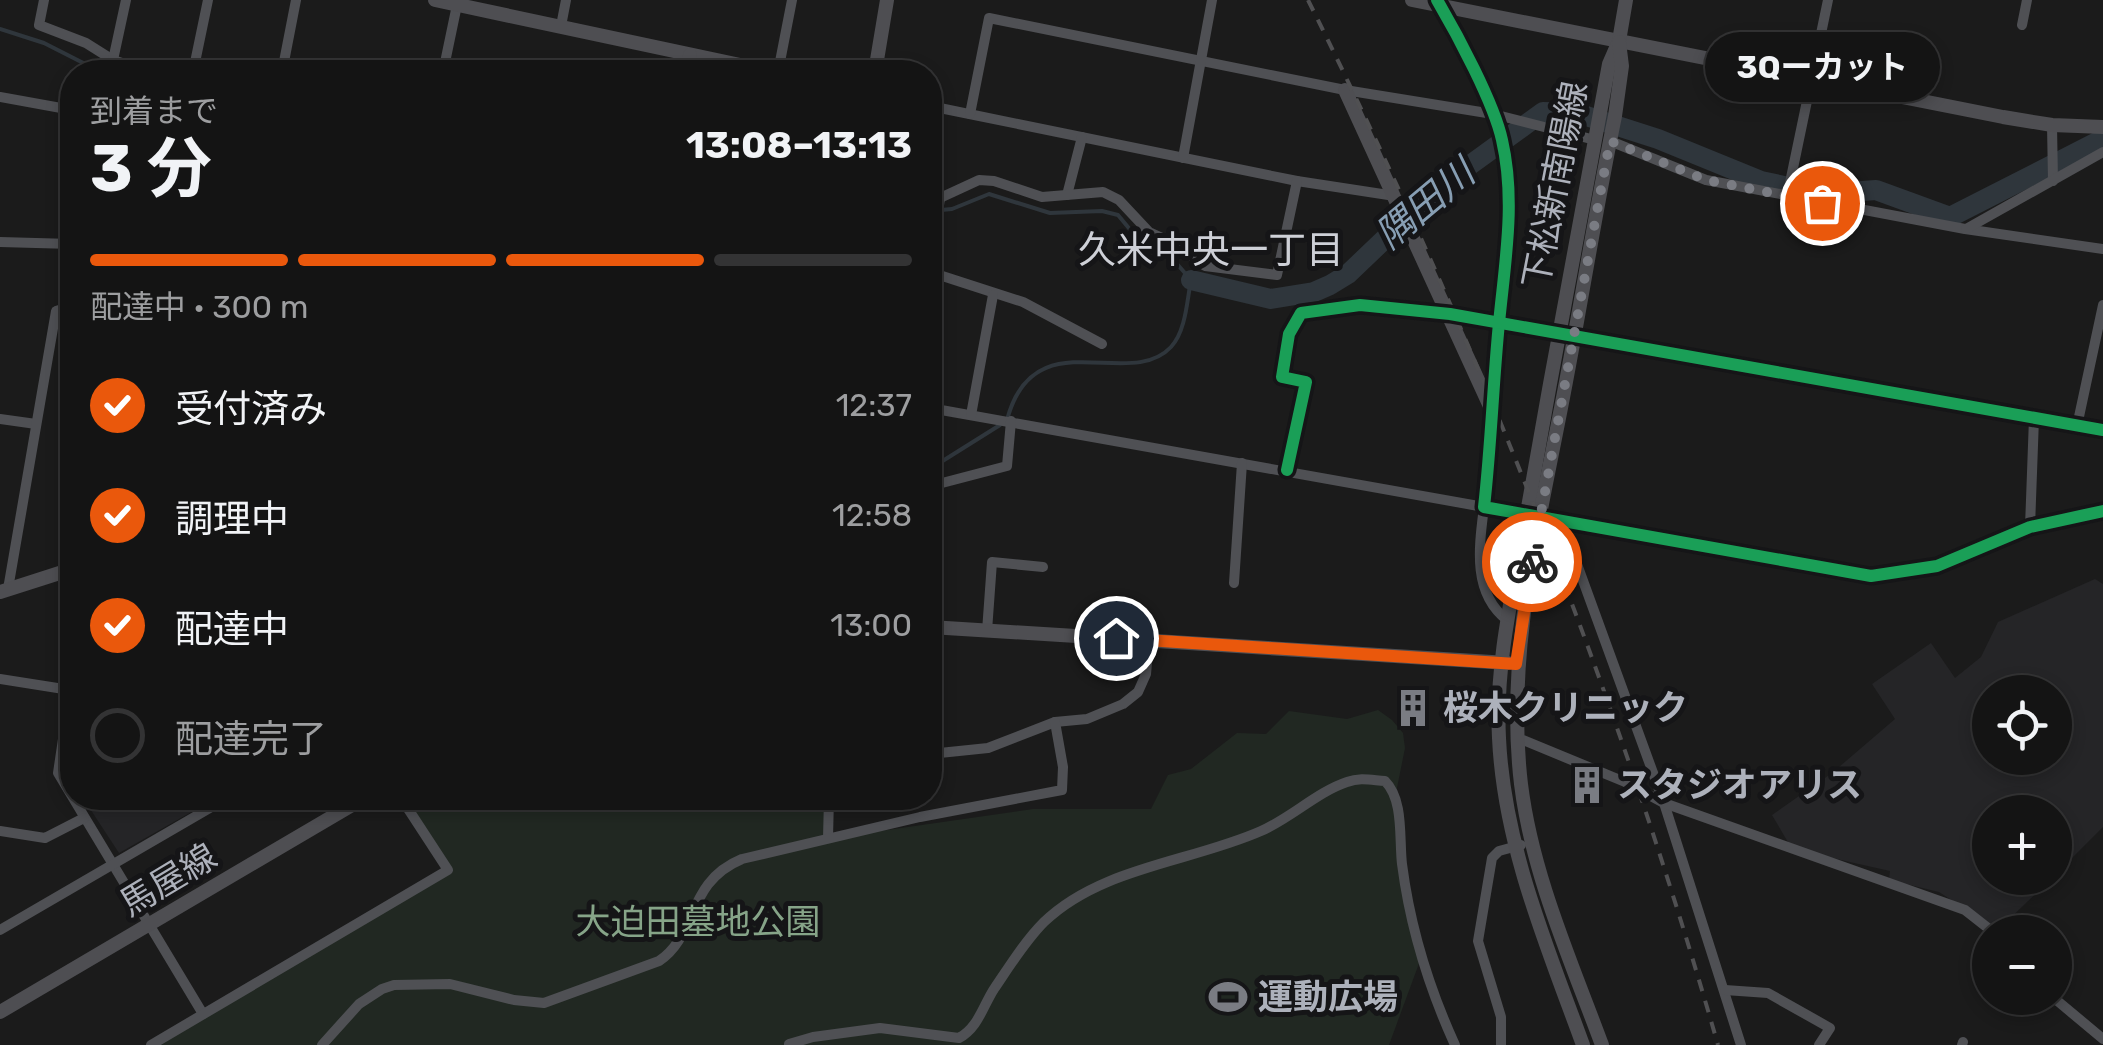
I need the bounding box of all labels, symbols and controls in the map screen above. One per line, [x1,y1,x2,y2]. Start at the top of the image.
callout: 3Qーカット [1704,33,1940,103]
text: 3Qーカット [1737,48,1908,86]
street label: 下松新南陽線 [1514,78,1596,292]
text: 到着まで [90,92,218,130]
text: 13:08–13:13 [686,122,912,168]
text: 3 分 [90,130,212,207]
water label: 隅田川 [1367,147,1487,258]
pin [1780,161,1865,246]
icon: bag [1795,176,1850,231]
district label: 久米中央一丁目 [1078,227,1344,273]
text: 配達中 · 300 m [90,288,308,326]
icon: check [90,378,145,433]
text: 受付済み [175,386,327,432]
text: 12:37 [836,386,912,424]
icon: check [90,488,145,543]
text: 調理中 [175,496,289,542]
text: 12:58 [832,496,912,534]
courier [1482,512,1582,612]
icon: bike [1505,535,1560,590]
pin [1074,596,1159,681]
icon: check [90,598,145,653]
text: 配達中 [175,606,289,652]
text: 13:00 [830,606,912,644]
icon: home [1089,611,1144,666]
map controls [1972,675,2072,1015]
button: locate [1972,675,2072,775]
building icon: 桜木クリニック [1392,687,1434,729]
place label: 桜木クリニック [1443,687,1688,729]
text: 配達完了 [175,716,327,762]
building icon: スタジオアリス [1566,764,1608,806]
place label: スタジオアリス [1617,764,1862,806]
button: + [1972,795,2072,895]
street label: 馬屋線 [112,835,224,925]
park label: 大迫田墓地公園 [575,901,821,943]
button: − [1972,915,2072,1015]
sports icon: 運動広場 [1207,976,1249,1018]
place label: 運動広場 [1258,976,1398,1018]

